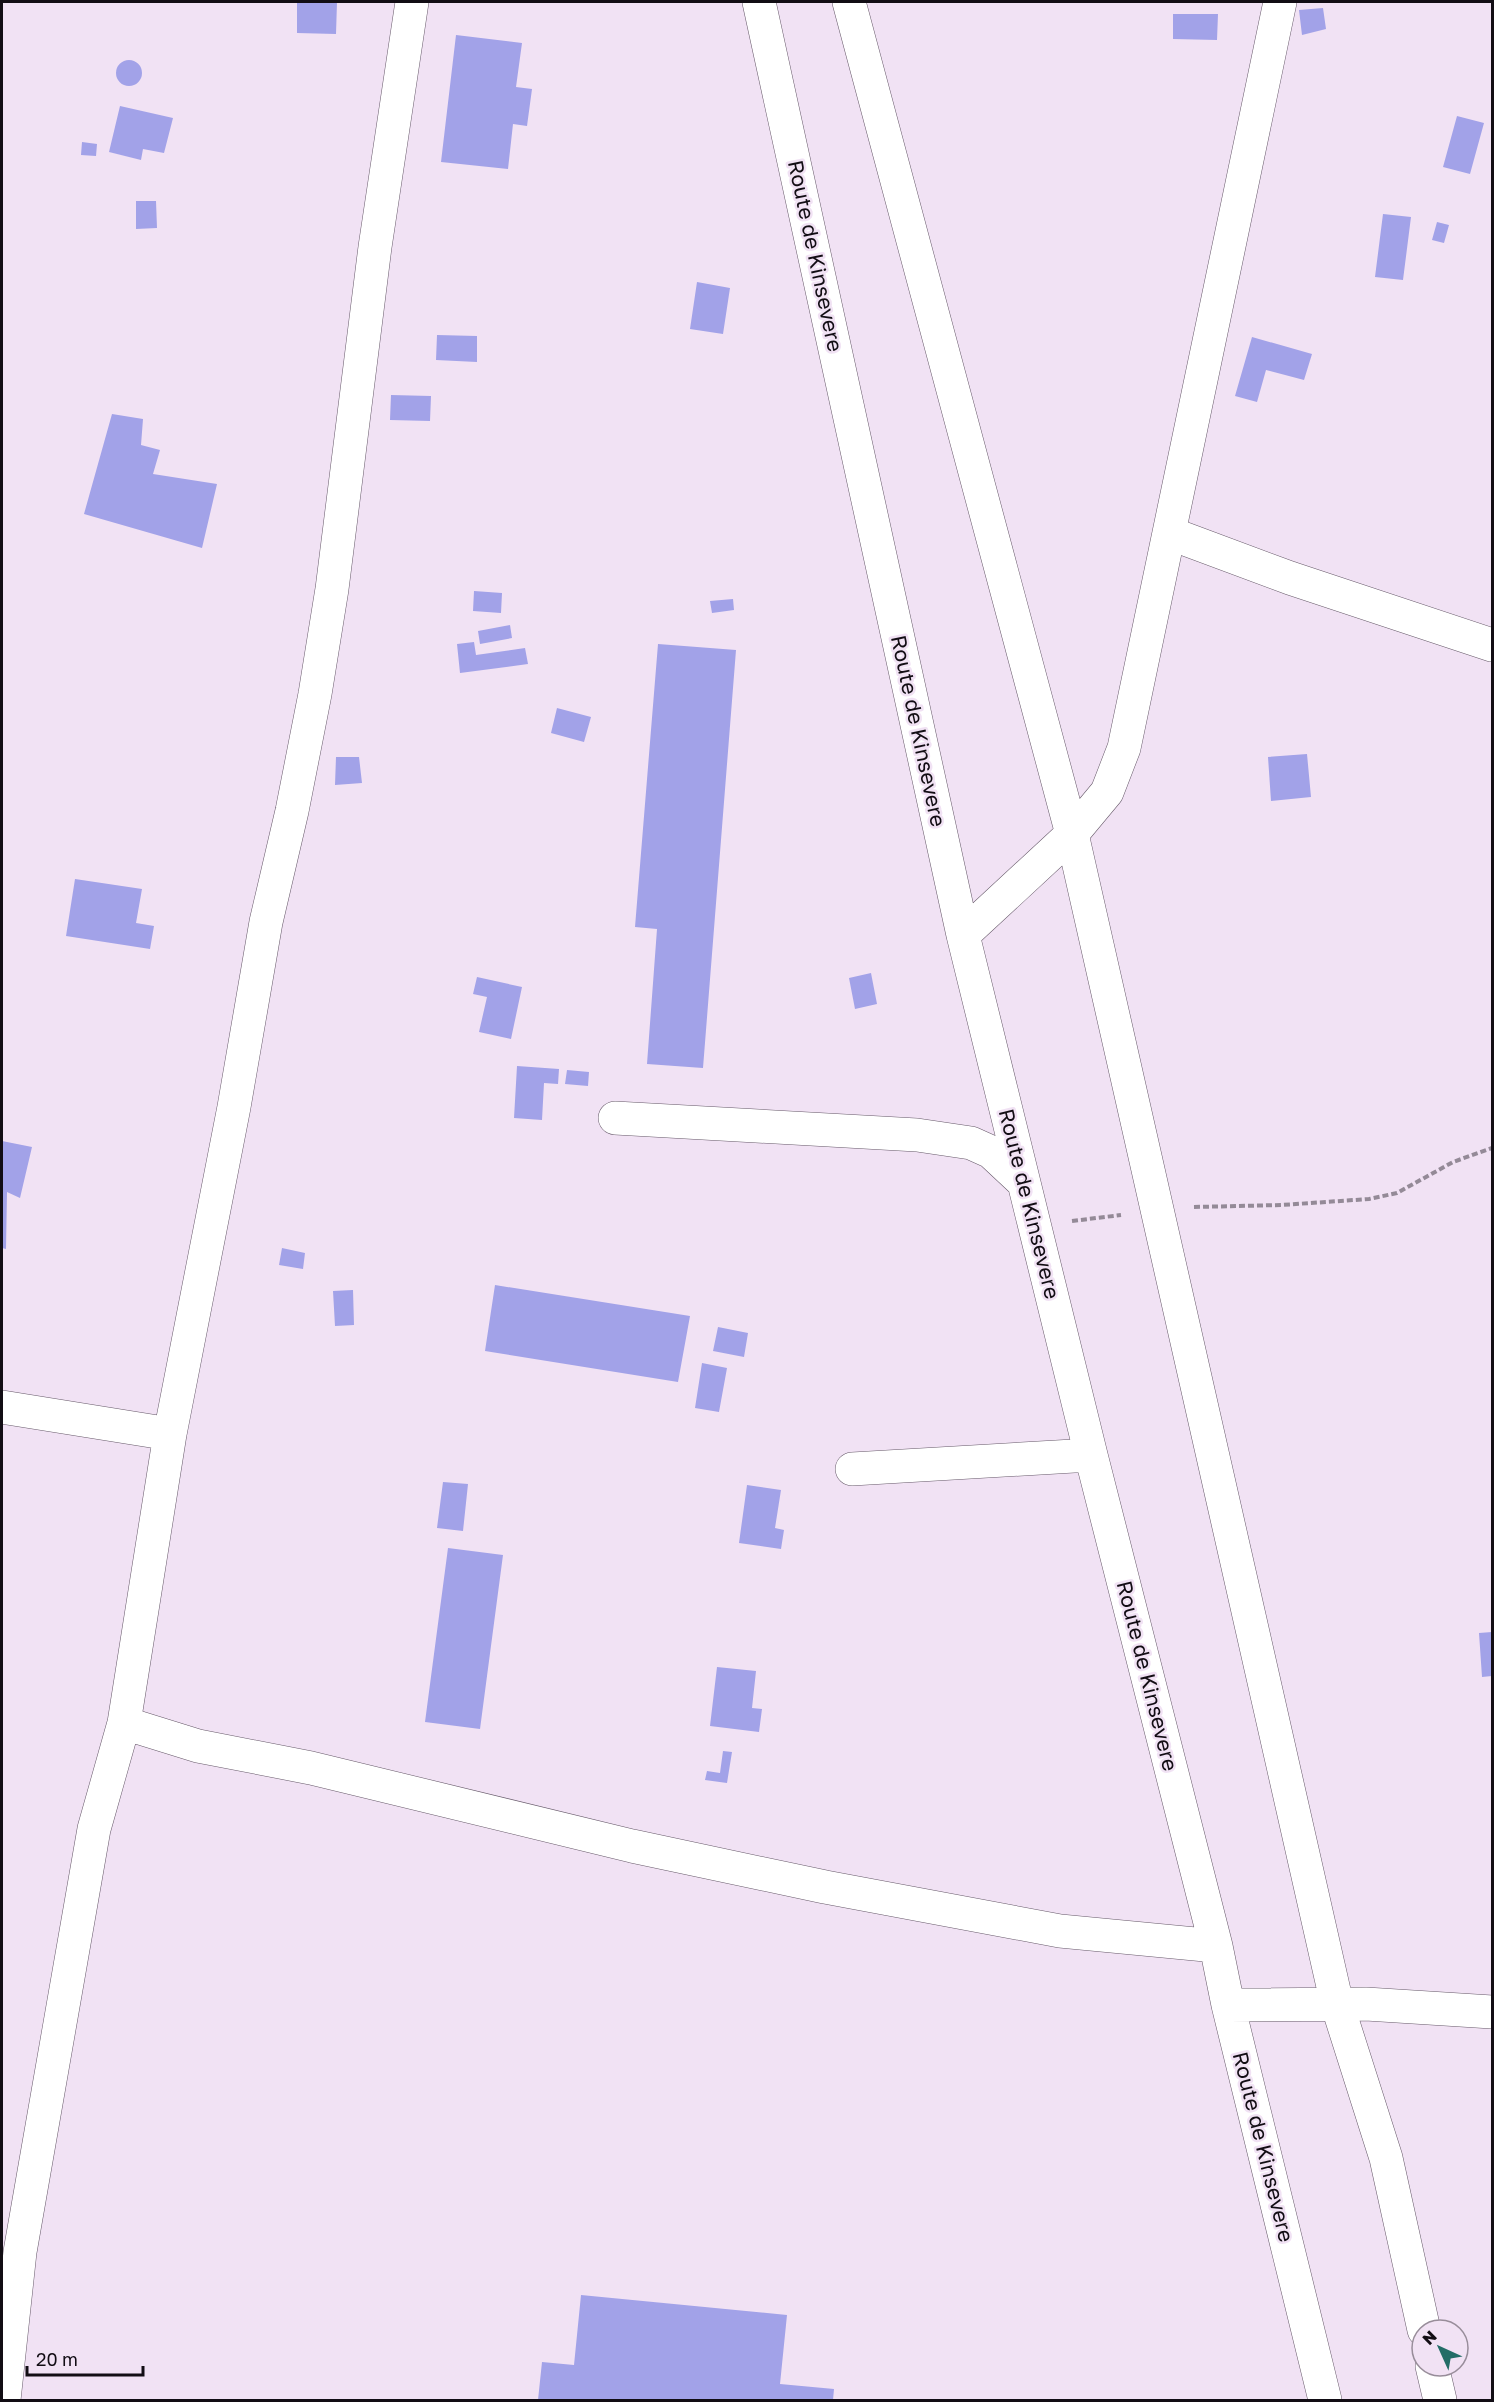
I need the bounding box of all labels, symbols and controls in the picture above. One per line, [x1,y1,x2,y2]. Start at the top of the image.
street label: Route de Kinsevere [783,158,849,354]
street label: Route de Kinsevere [886,633,952,829]
street label: Route de Kinsevere [994,1106,1066,1302]
street label: Route de Kinsevere [1112,1578,1184,1774]
street label: Route de Kinsevere [1228,2049,1300,2245]
north arrow [1410,2318,1470,2378]
text: N [1418,2326,1441,2349]
scale bar [27,2339,142,2377]
text: 20 m [36,2348,78,2370]

